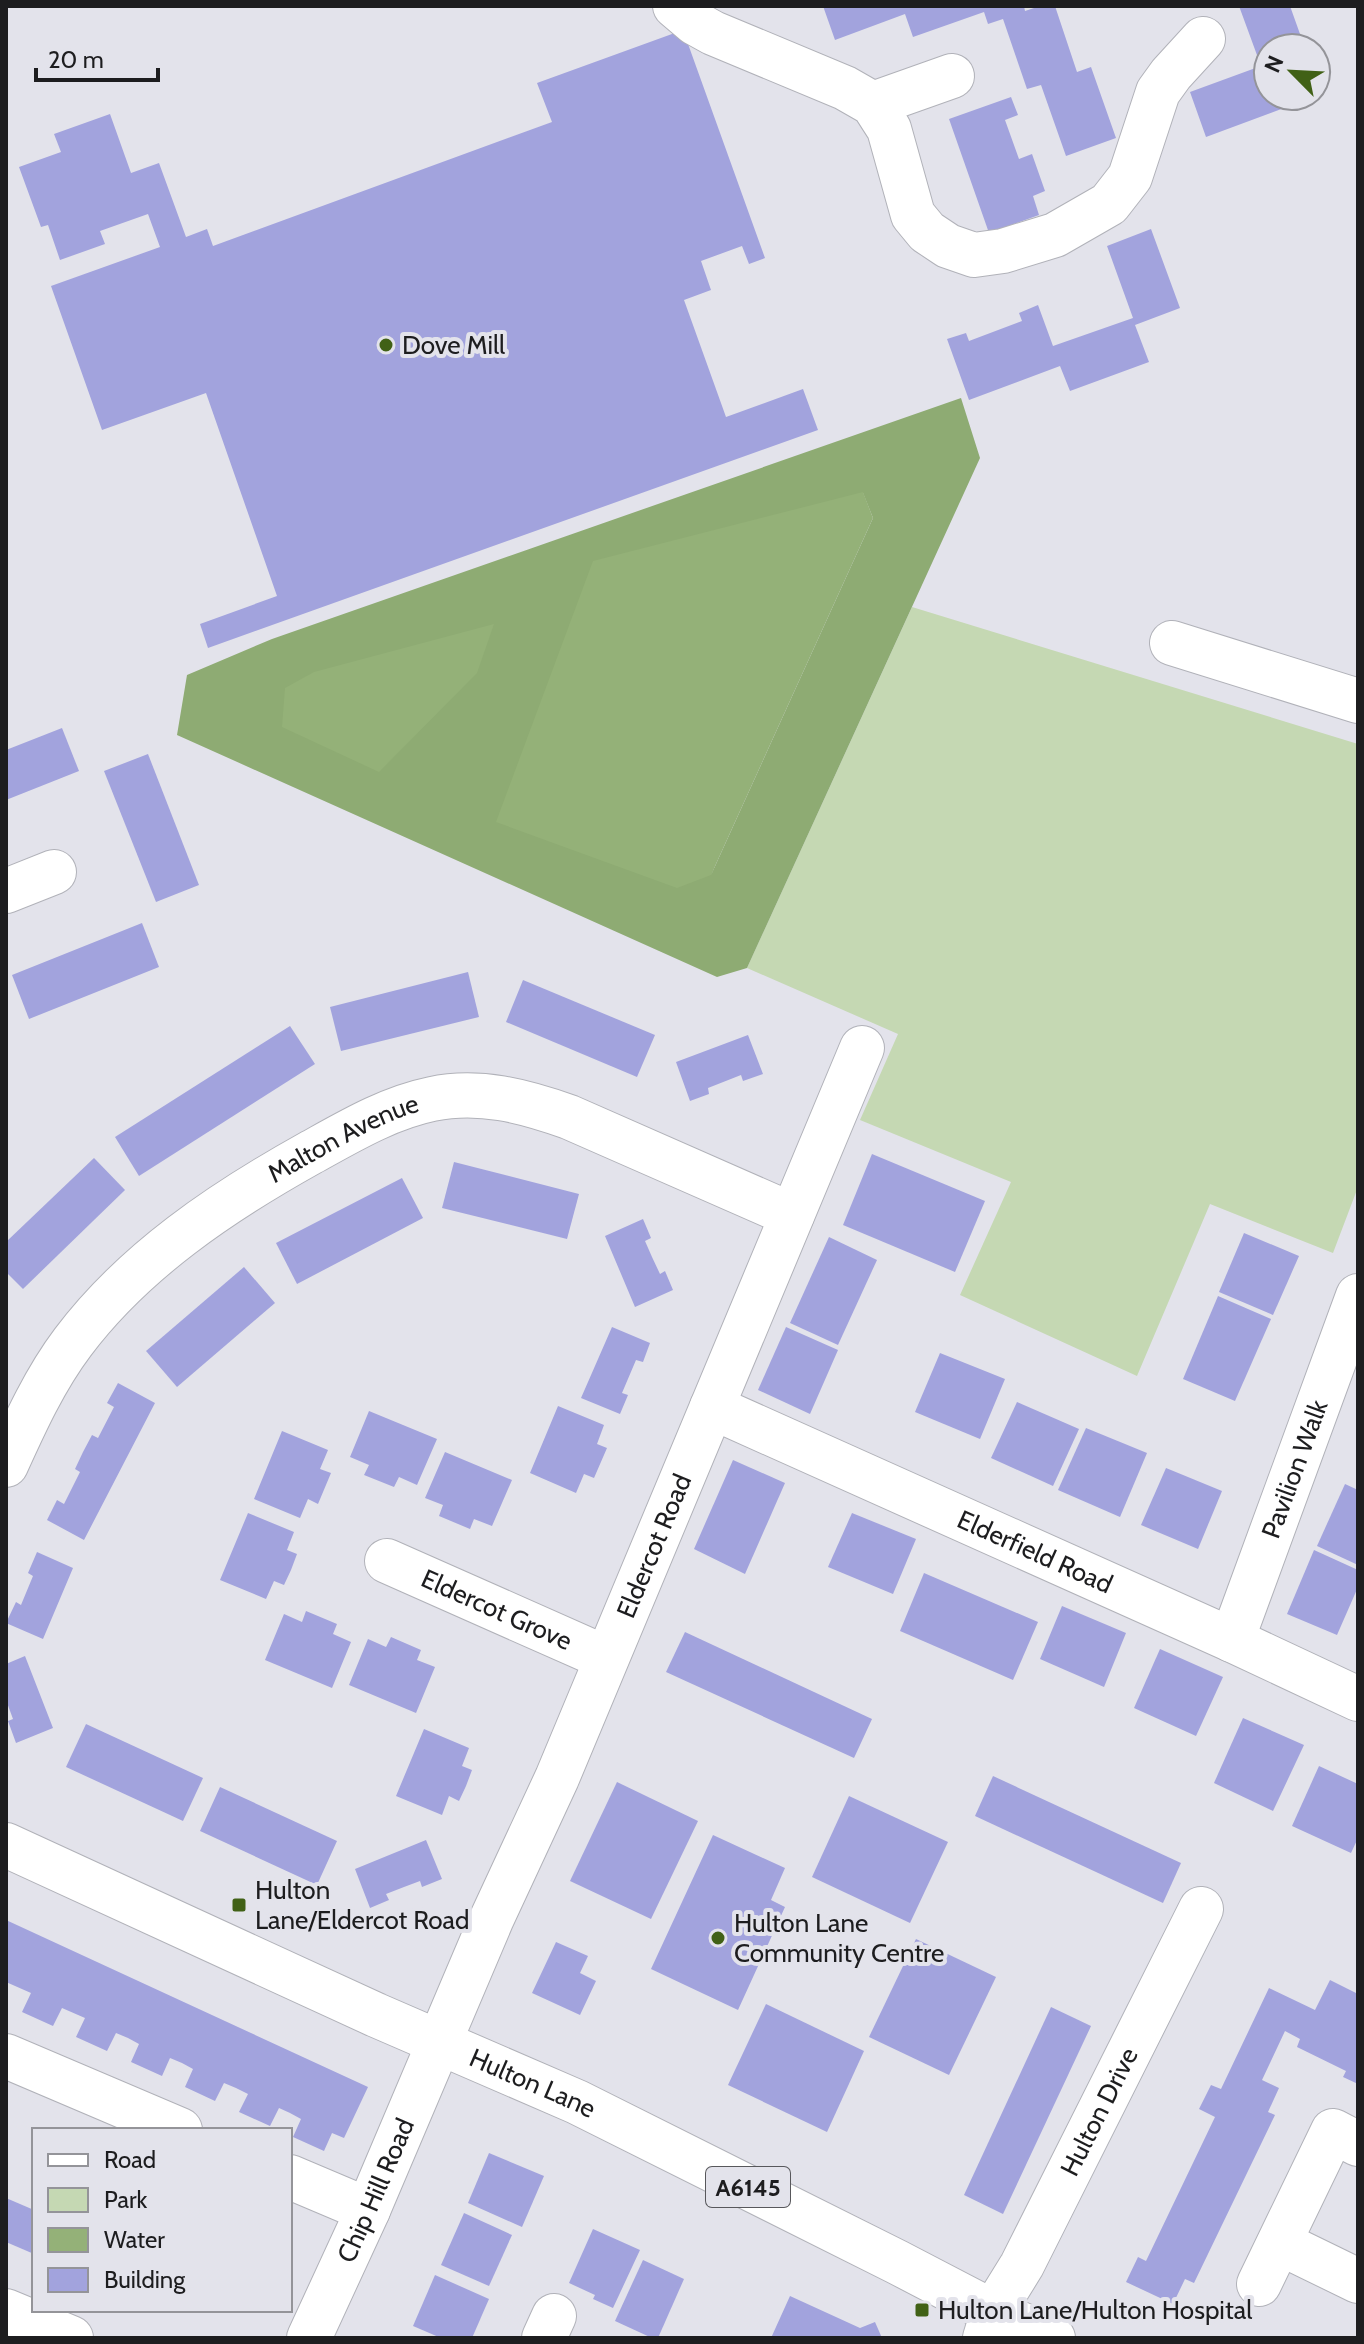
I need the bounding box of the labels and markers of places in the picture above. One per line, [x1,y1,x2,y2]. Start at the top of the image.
place label: Dove Mill [402,329,505,361]
marker: Dove Mill [377,336,395,354]
place label: Hulton Lane/Eldercot Road [255,1874,470,1936]
marker: Hulton Lane/Eldercot Road [230,1896,248,1914]
place label: Hulton Lane Community Centre [734,1907,944,1969]
marker: Hulton Lane Community Centre [709,1929,727,1947]
place label: Hulton Lane/Hulton Hospital [938,2294,1252,2326]
marker: Hulton Lane/Hulton Hospital [913,2301,931,2319]

